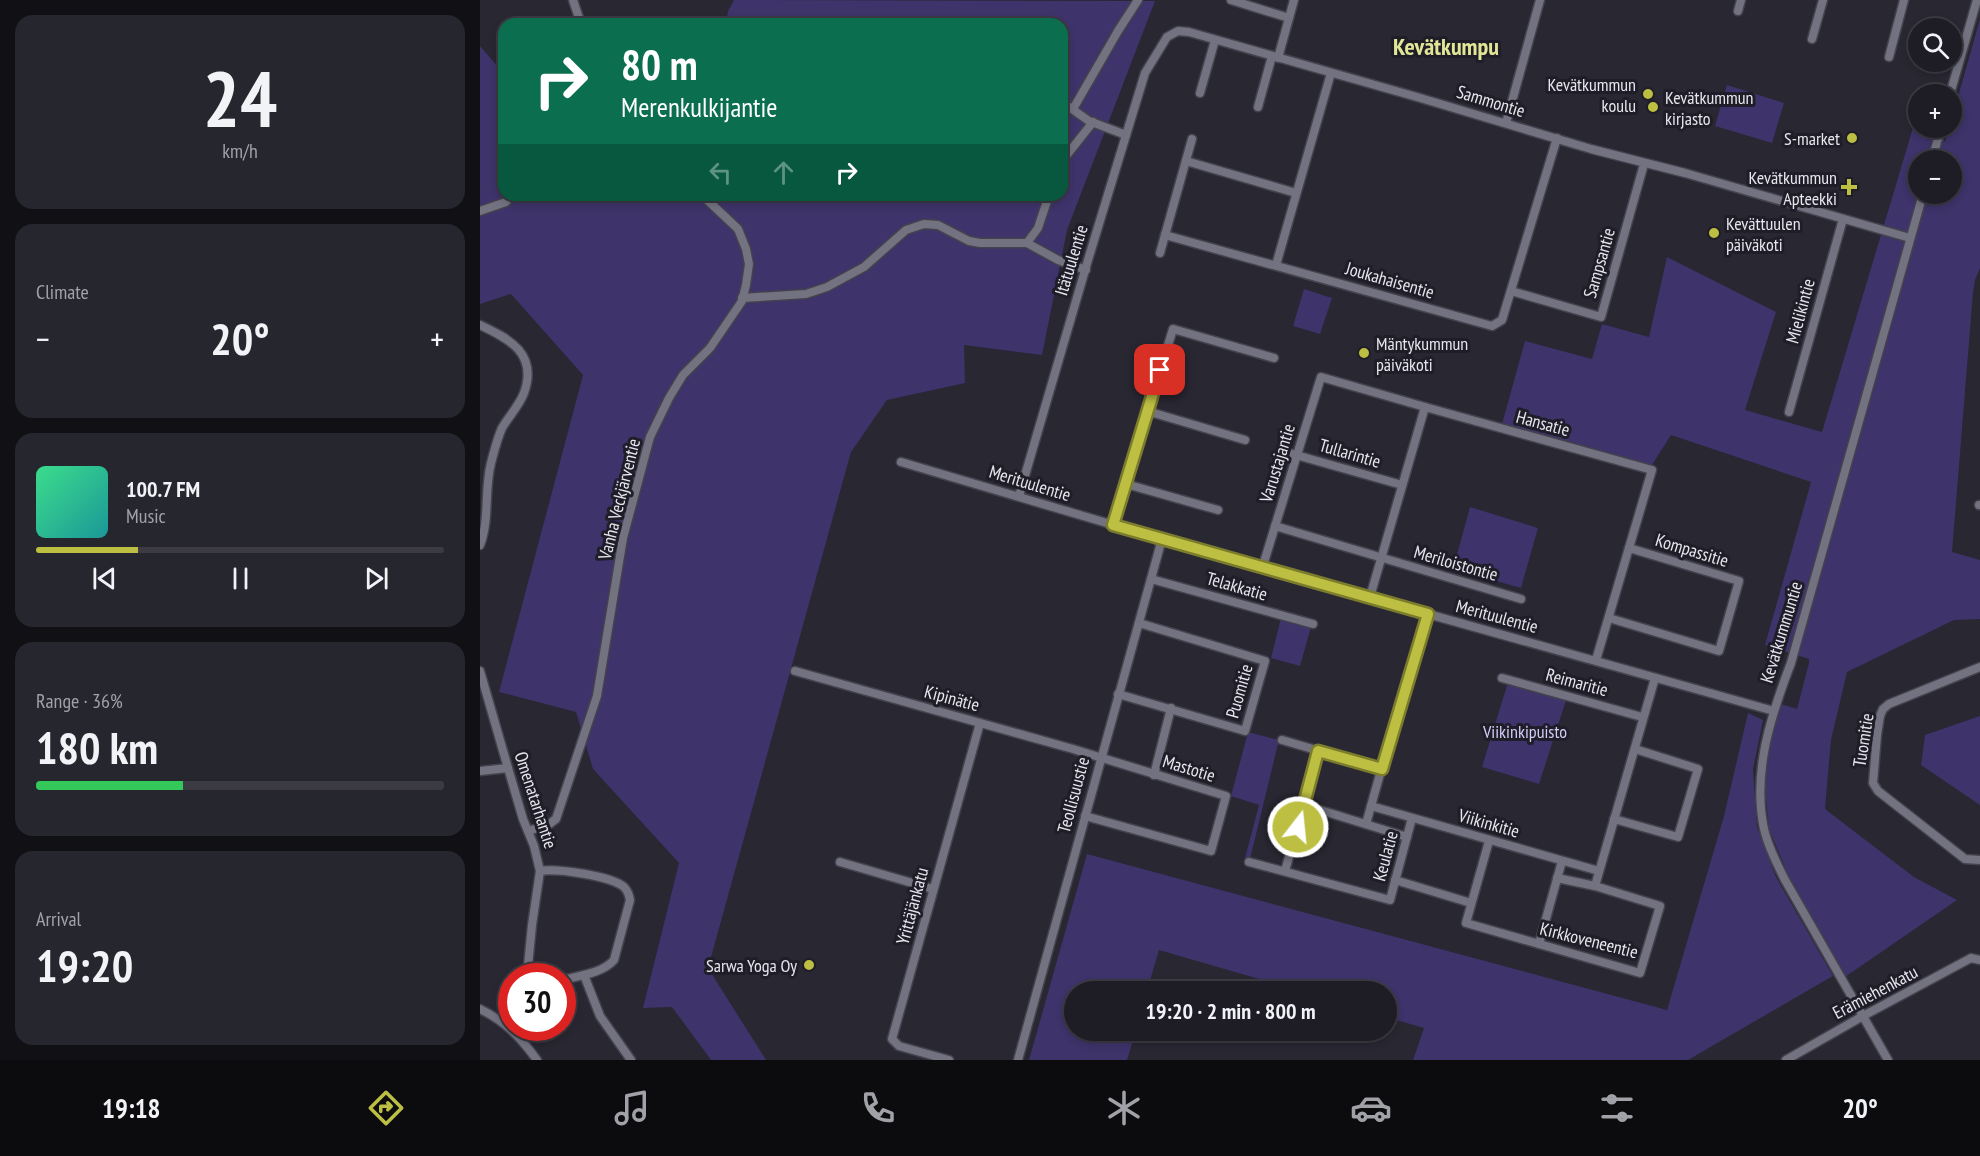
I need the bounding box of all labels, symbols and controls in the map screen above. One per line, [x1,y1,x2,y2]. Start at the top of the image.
map controls [1908,18,1962,204]
button: search [1908,18,1962,72]
district label: Kevätkumpu [1393,31,1499,62]
text: 80 m [621,37,698,92]
icon: right [522,42,600,120]
text: 24 [203,48,277,149]
place label: Kevätkummun koulu [1548,73,1636,117]
street label: Sammontie [1454,80,1528,122]
button: + [1908,84,1962,138]
place label: Kevätkummun kirjasto [1665,86,1753,130]
marker: Kevätkummun koulu [1641,87,1655,101]
text: Merenkulkijantie [621,90,777,124]
marker: Kevätkummun kirjasto [1646,100,1660,114]
place label: S-market [1784,127,1840,150]
marker: S-market [1845,131,1859,145]
text: km/h [222,138,258,164]
button: − [1908,150,1962,204]
icon: left [704,156,737,189]
icon: ahead [767,156,800,189]
icon: right [830,156,863,189]
place label: Kevätkummun Apteekki [1749,166,1837,210]
marker: Kevätkummun Apteekki [1842,180,1856,194]
place label: Kevättuulen päiväkoti [1726,212,1801,256]
street label: Itätuulentie [1049,222,1093,298]
street label: Sampsantie [1578,225,1620,301]
marker: Kevättuulen päiväkoti [1707,226,1721,240]
street label: Joukahaisentie [1342,256,1437,304]
street label: Mielikintie [1780,276,1820,346]
text: Climate [36,279,89,305]
text: 20° [210,309,270,367]
text: − [36,317,50,360]
text: + [430,317,444,360]
place label: Mäntykummun päiväkoti [1376,332,1468,376]
pin [1134,344,1185,395]
marker: Mäntykummun päiväkoti [1357,346,1371,360]
icon: arrive [1143,353,1176,386]
street label: Hansatie [1514,405,1572,441]
street label: Varustajantie [1254,421,1300,506]
street label: Tullarintie [1317,433,1383,473]
street label: Vanha Veckjärventie [593,436,645,563]
street label: Merituulentie [986,460,1074,506]
text: 100.7 FM [126,475,200,503]
text: Music [126,503,166,529]
street label: Kompassitie [1653,528,1731,572]
street label: Meriloistontie [1411,540,1501,586]
icon: previous [88,562,121,595]
icon: pause [224,562,257,595]
icon: next [360,562,393,595]
street label: Telakkatie [1204,566,1270,606]
street label: Kevätkummuntie [1755,579,1807,685]
street label: Merituulentie [1453,594,1541,638]
street label: Puomitie [1220,661,1258,721]
street label: Reimaritie [1543,663,1611,701]
street label: Kipinätie [922,680,982,716]
text: Range · 36% [36,688,123,714]
street label: Tuomitie [1847,712,1879,768]
text: 180 km [36,718,158,776]
park label: Viikinkipuisto [1482,720,1567,743]
street label: Omenatarhantie [510,749,562,851]
street label: Mastotie [1160,749,1218,787]
street label: Teollisuustie [1052,755,1094,835]
position arrow [1266,795,1330,859]
street label: Viikinkitie [1455,803,1522,843]
street label: Keulatie [1367,828,1403,884]
street label: Yrittäjänkatu [891,865,933,947]
text: Arrival [36,906,81,932]
street label: Kirkkoveneentie [1538,917,1640,963]
text: 19:20 [36,936,133,994]
place label: Sarwa Yoga Oy [706,954,797,977]
marker: Sarwa Yoga Oy [802,958,816,972]
street label: Erämiehenkatu [1828,960,1922,1024]
speed limit sign: 30 [498,963,576,1041]
text: 19:20 · 2 min · 800 m [1145,997,1316,1025]
icon: directions [365,1087,407,1129]
icon: music [611,1087,653,1129]
icon: phone [857,1087,899,1129]
icon: climate [1103,1087,1145,1129]
icon: car [1350,1087,1392,1129]
icon: filters [1596,1087,1638,1129]
text: 19:18 [102,1091,161,1125]
text: 20° [1842,1091,1878,1125]

